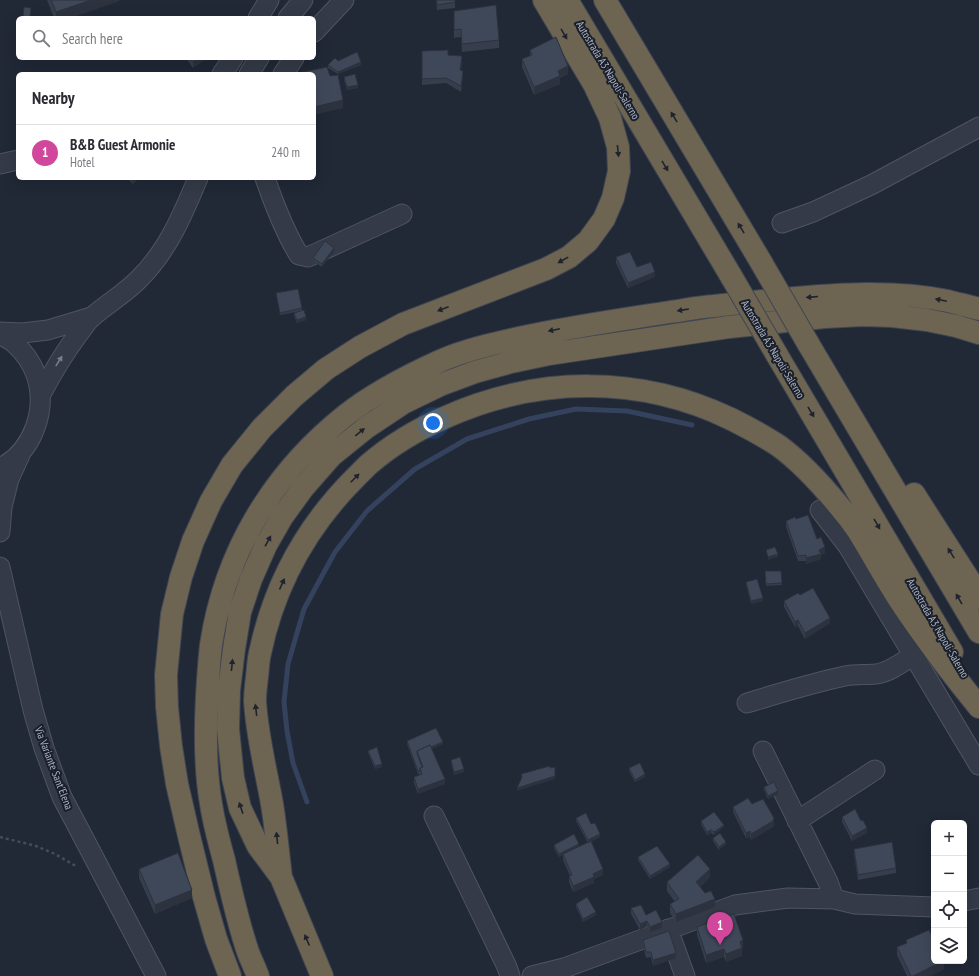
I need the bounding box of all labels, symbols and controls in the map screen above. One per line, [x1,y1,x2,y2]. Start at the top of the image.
search box [16,16,316,60]
street label: Autostrada A3 Napoli-Salerno [573,18,643,122]
icon: search [30,27,52,49]
one-way arrow [560,28,567,40]
text: Search here [62,29,123,48]
text: Nearby [32,87,75,109]
one-way arrow [671,111,678,123]
text: B&B Guest Armonie [70,135,176,154]
text: 1 [42,144,48,161]
text: 240 m [271,144,300,161]
one-way arrow [615,145,621,157]
text: Hotel [70,154,94,171]
one-way arrow [662,160,669,172]
one-way arrow [737,222,744,234]
one-way arrow [557,257,569,264]
one-way arrow [806,293,818,300]
one-way arrow [935,296,947,302]
street label: Autostrada A3 Napoli-Salerno [738,297,808,401]
one-way arrow [436,307,448,313]
one-way arrow [676,307,689,313]
one-way arrow [548,328,560,334]
one-way arrow [55,356,63,366]
one-way arrow [807,406,814,418]
your location [423,413,443,433]
one-way arrow [355,428,366,436]
one-way arrow [350,473,360,483]
one-way arrow [873,518,880,530]
one-way arrow [265,535,272,547]
one-way arrow [948,547,955,559]
street label: Autostrada A3 Napoli-Salerno [904,576,972,680]
one-way arrow [278,578,285,590]
one-way arrow [956,593,963,605]
one-way arrow [229,659,235,671]
one-way arrow [253,704,259,716]
street label: Via Variante Sant'Elena [31,724,76,811]
one-way arrow [237,801,243,813]
map controls [931,820,967,964]
button: + [931,820,967,856]
one-way arrow [274,832,280,844]
button: − [931,856,967,892]
button: locate [931,892,967,928]
pin: 1 [707,912,733,945]
button: layers [931,928,967,964]
one-way arrow [304,934,311,946]

